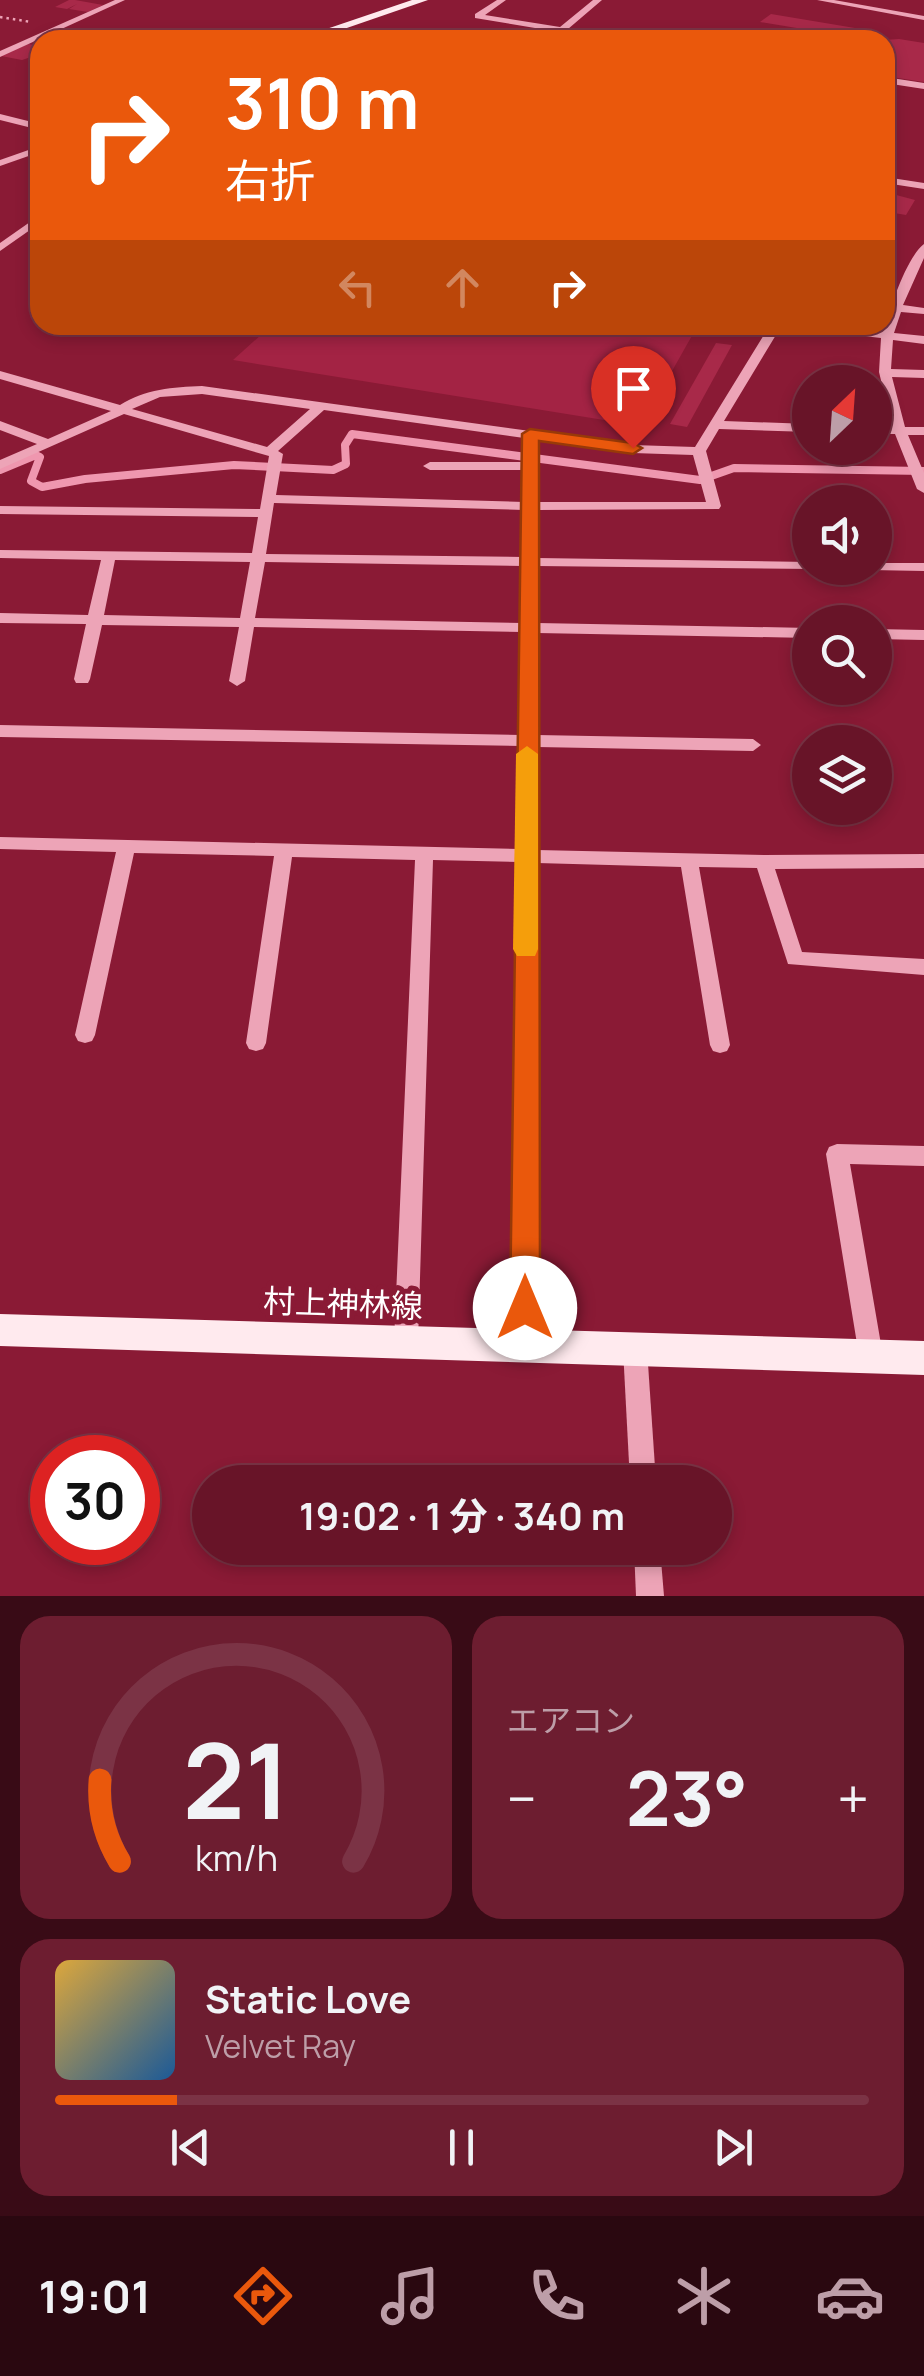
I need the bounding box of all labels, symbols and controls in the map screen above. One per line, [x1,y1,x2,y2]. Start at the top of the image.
text: 310 m [225,54,419,150]
icon: right [60,70,190,200]
text: 右折 [225,149,315,211]
icon: left [330,260,385,315]
icon: ahead [435,260,490,315]
icon: right [540,260,595,315]
pin [591,346,676,449]
icon: arrive [606,361,661,416]
north arrow [792,365,892,465]
map controls [792,365,892,825]
button: sound [792,485,892,585]
button: search [792,605,892,705]
button: layers [792,725,892,825]
position arrow [473,1256,577,1360]
street label: 村上神林線 [262,1278,424,1328]
speed limit sign: 30 [30,1435,160,1565]
text: 19:02 · 1 分 · 340 m [299,1489,625,1541]
text: エアコン [507,1698,635,1742]
text: 21 [182,1708,290,1850]
text: 23° [626,1746,748,1849]
text: − [507,1760,537,1836]
text: + [837,1760,869,1836]
text: km/h [194,1833,278,1882]
text: Static Love [205,1972,411,2024]
text: Velvet Ray [205,2024,356,2068]
icon: previous [163,2120,218,2175]
icon: pause [434,2120,489,2175]
icon: next [706,2120,761,2175]
icon: directions [228,2261,298,2331]
icon: music [375,2261,445,2331]
icon: phone [522,2261,592,2331]
icon: climate [669,2261,739,2331]
icon: car [815,2261,885,2331]
text: 19:01 [38,2265,151,2327]

